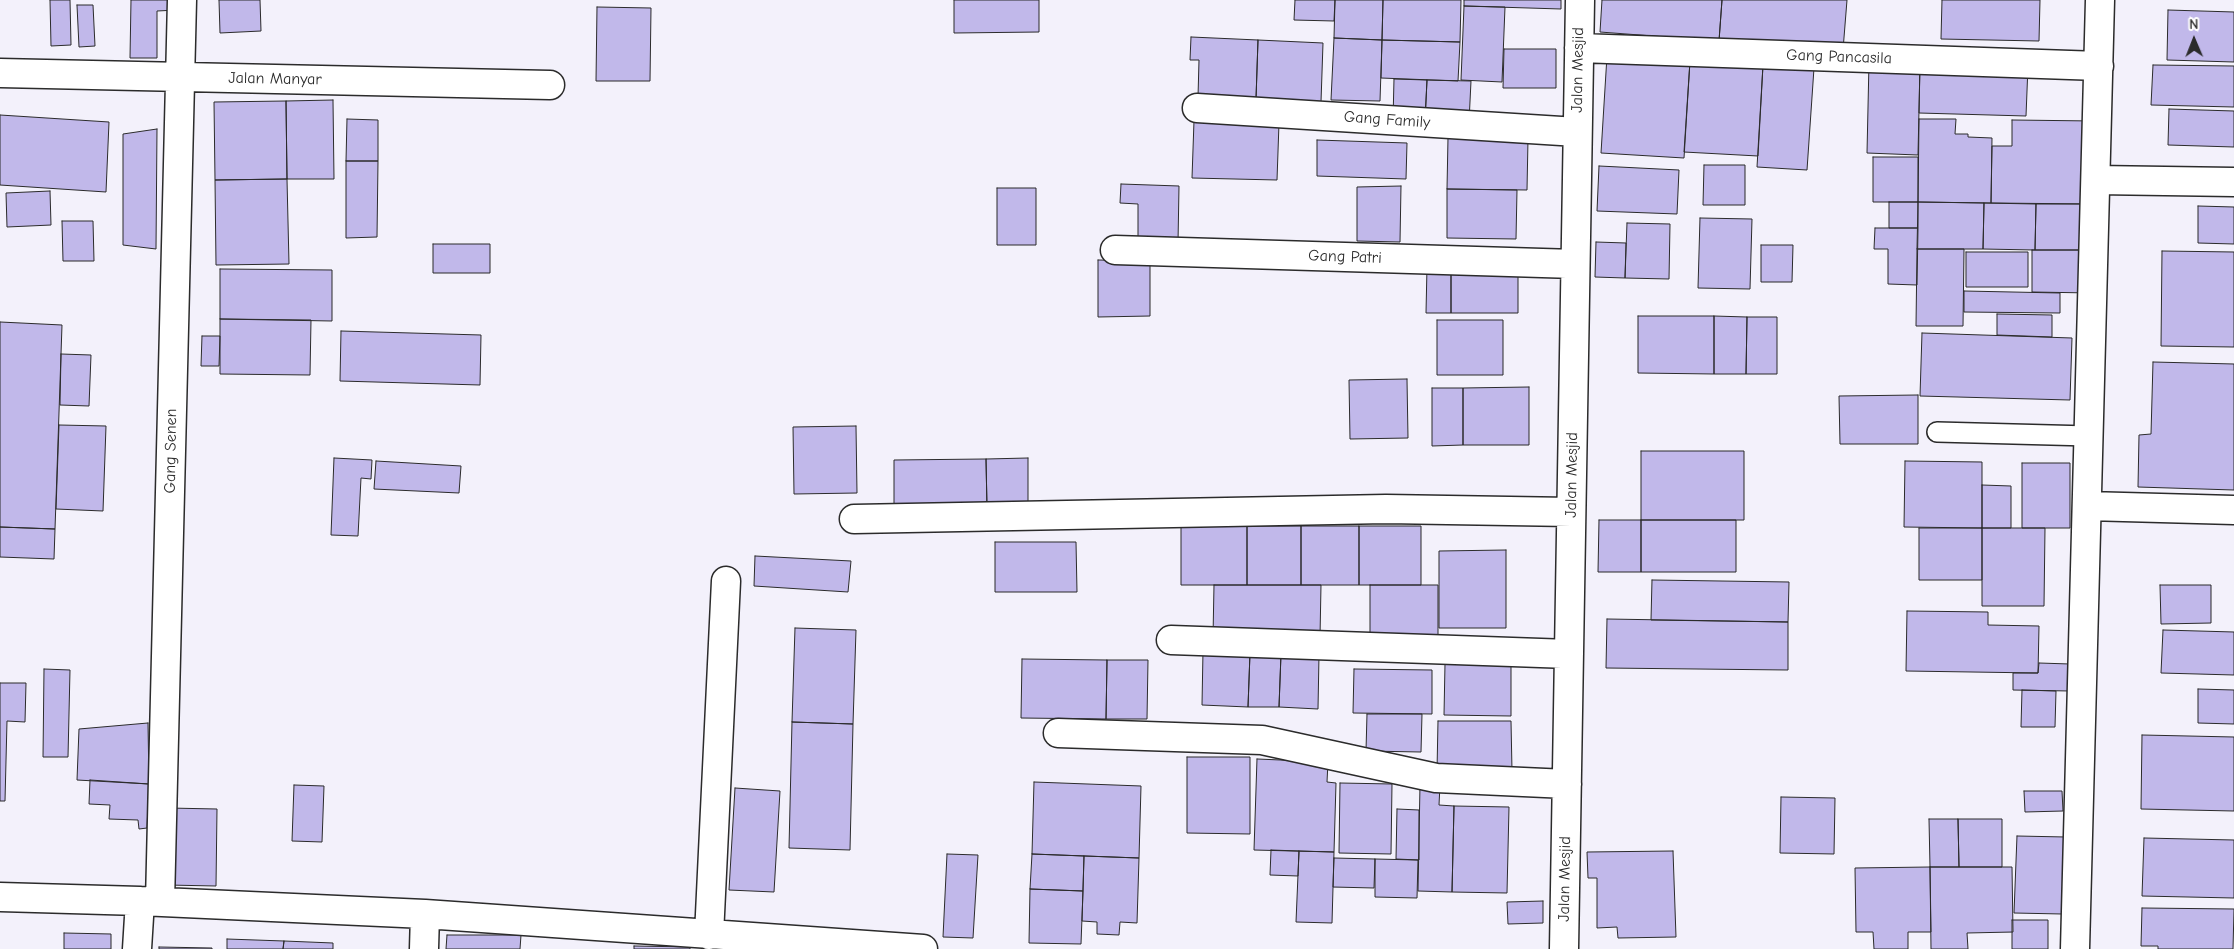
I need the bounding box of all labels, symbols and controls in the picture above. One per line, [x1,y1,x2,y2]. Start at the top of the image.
north arrow [2169,15,2219,65]
text: N [2189,16,2198,33]
street label: Jalan Mesjid [1568,27,1588,113]
street label: Gang Pancasila [1786,46,1892,68]
street label: Jalan Manyar [228,69,322,89]
street label: Gang Family [1343,107,1431,133]
street label: Gang Patri [1308,246,1382,268]
street label: Gang Senen [161,408,181,494]
street label: Jalan Mesjid [1562,432,1582,518]
street label: Jalan Mesjid [1555,836,1575,922]

